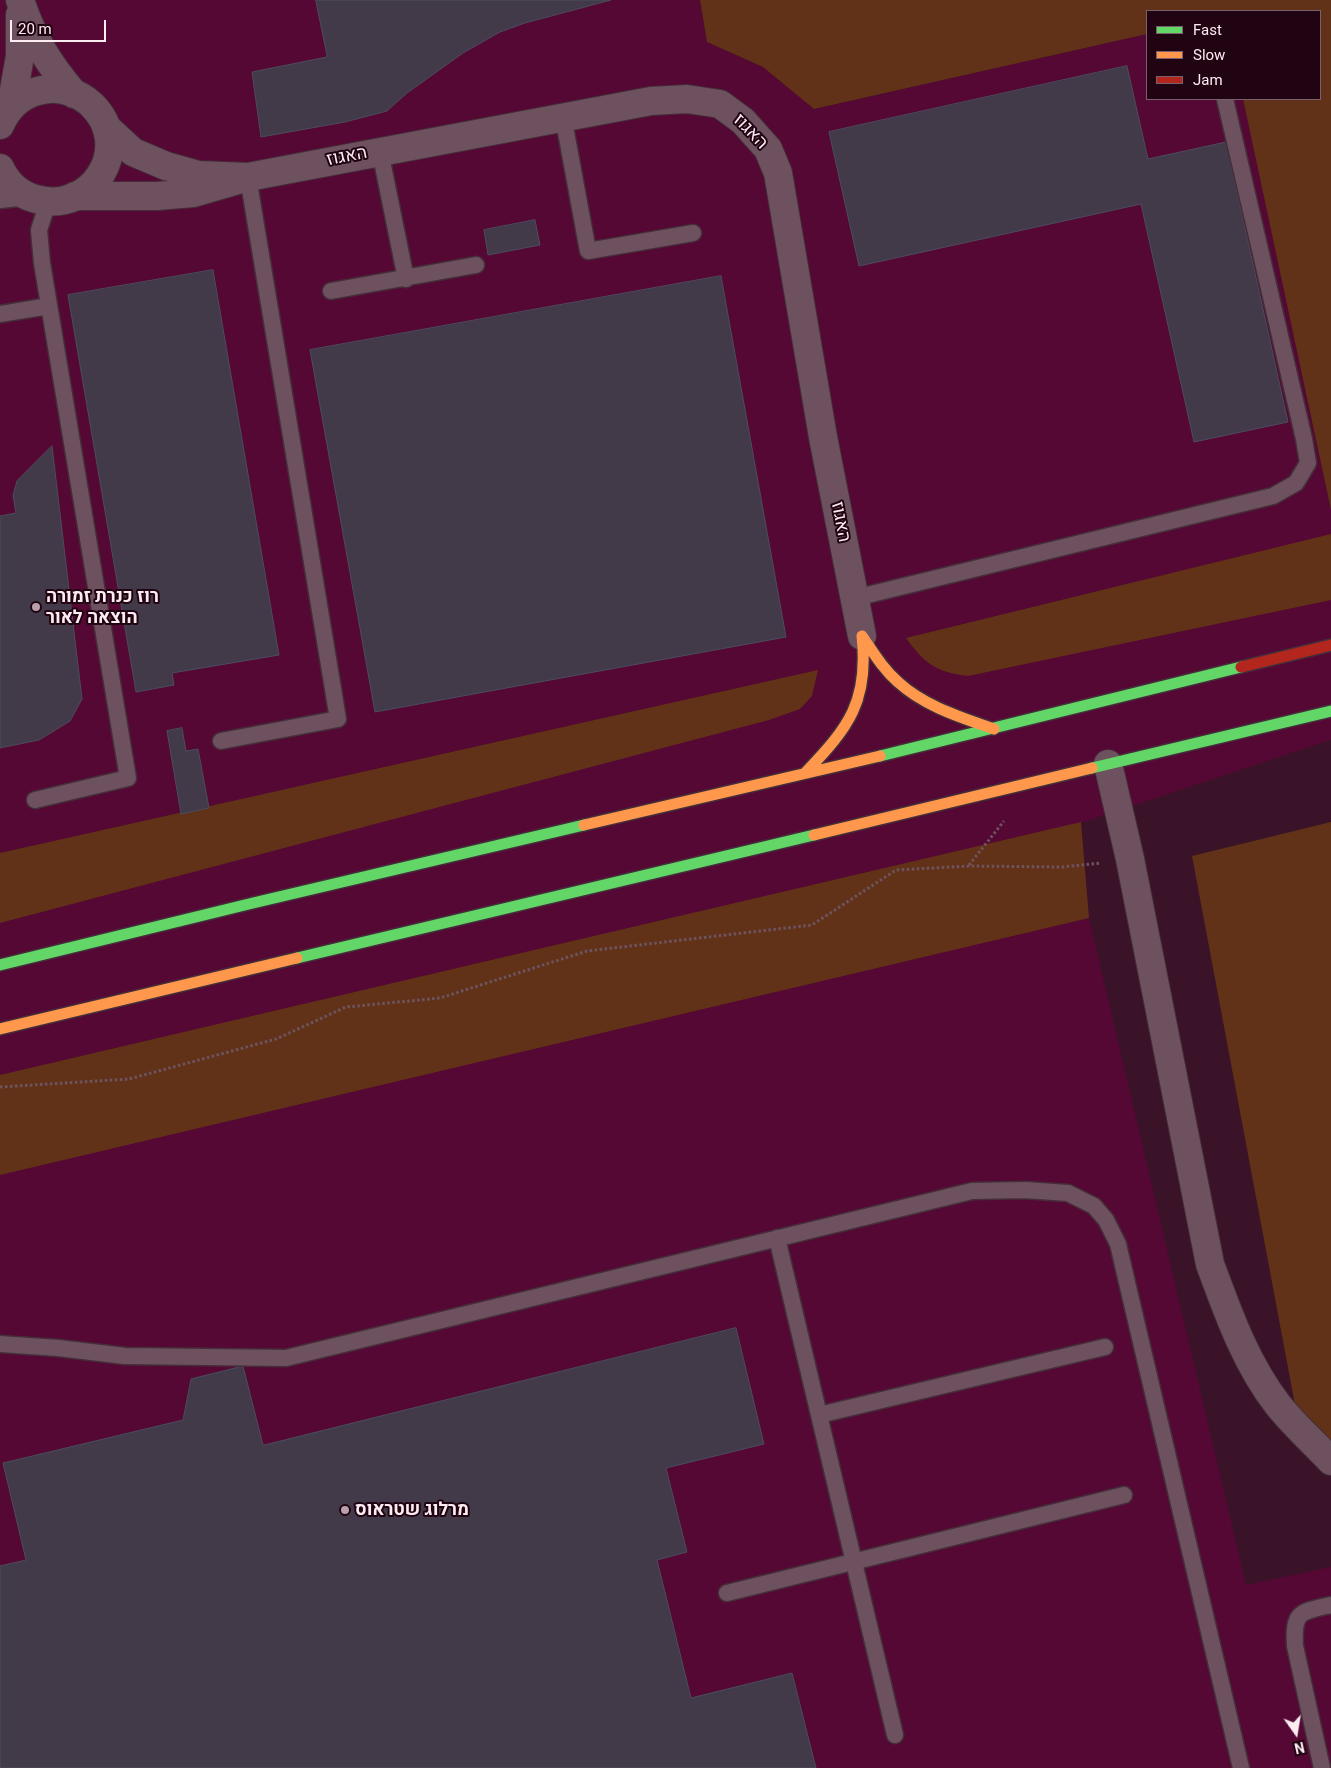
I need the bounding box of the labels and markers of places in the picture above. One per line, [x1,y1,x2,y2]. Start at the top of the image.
place label: רוז כנרת זמורה הוצאה לאור [46,586,159,628]
marker: רוז כנרת זמורה הוצאה לאור [30,601,42,613]
place label: מרלוג שטראוס [355,1499,469,1521]
marker: מרלוג שטראוס [339,1504,351,1516]

